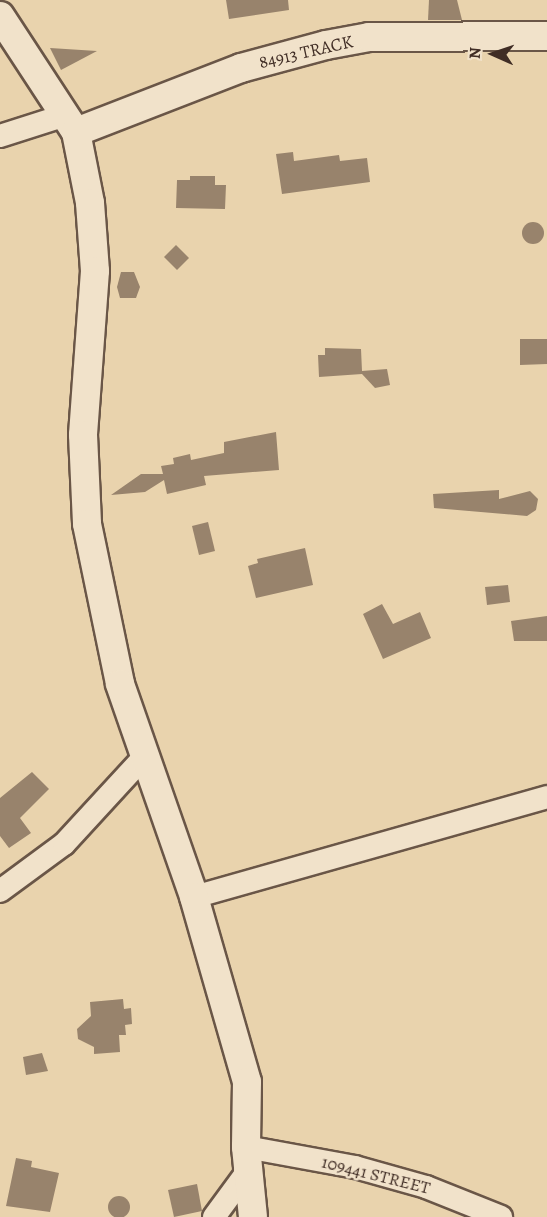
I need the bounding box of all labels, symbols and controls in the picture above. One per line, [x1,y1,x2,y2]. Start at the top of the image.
north arrow [463,24,523,84]
street label: 84913 TRACK [257,31,355,73]
text: N [464,47,486,59]
street label: 109441 STREET [319,1151,433,1199]

